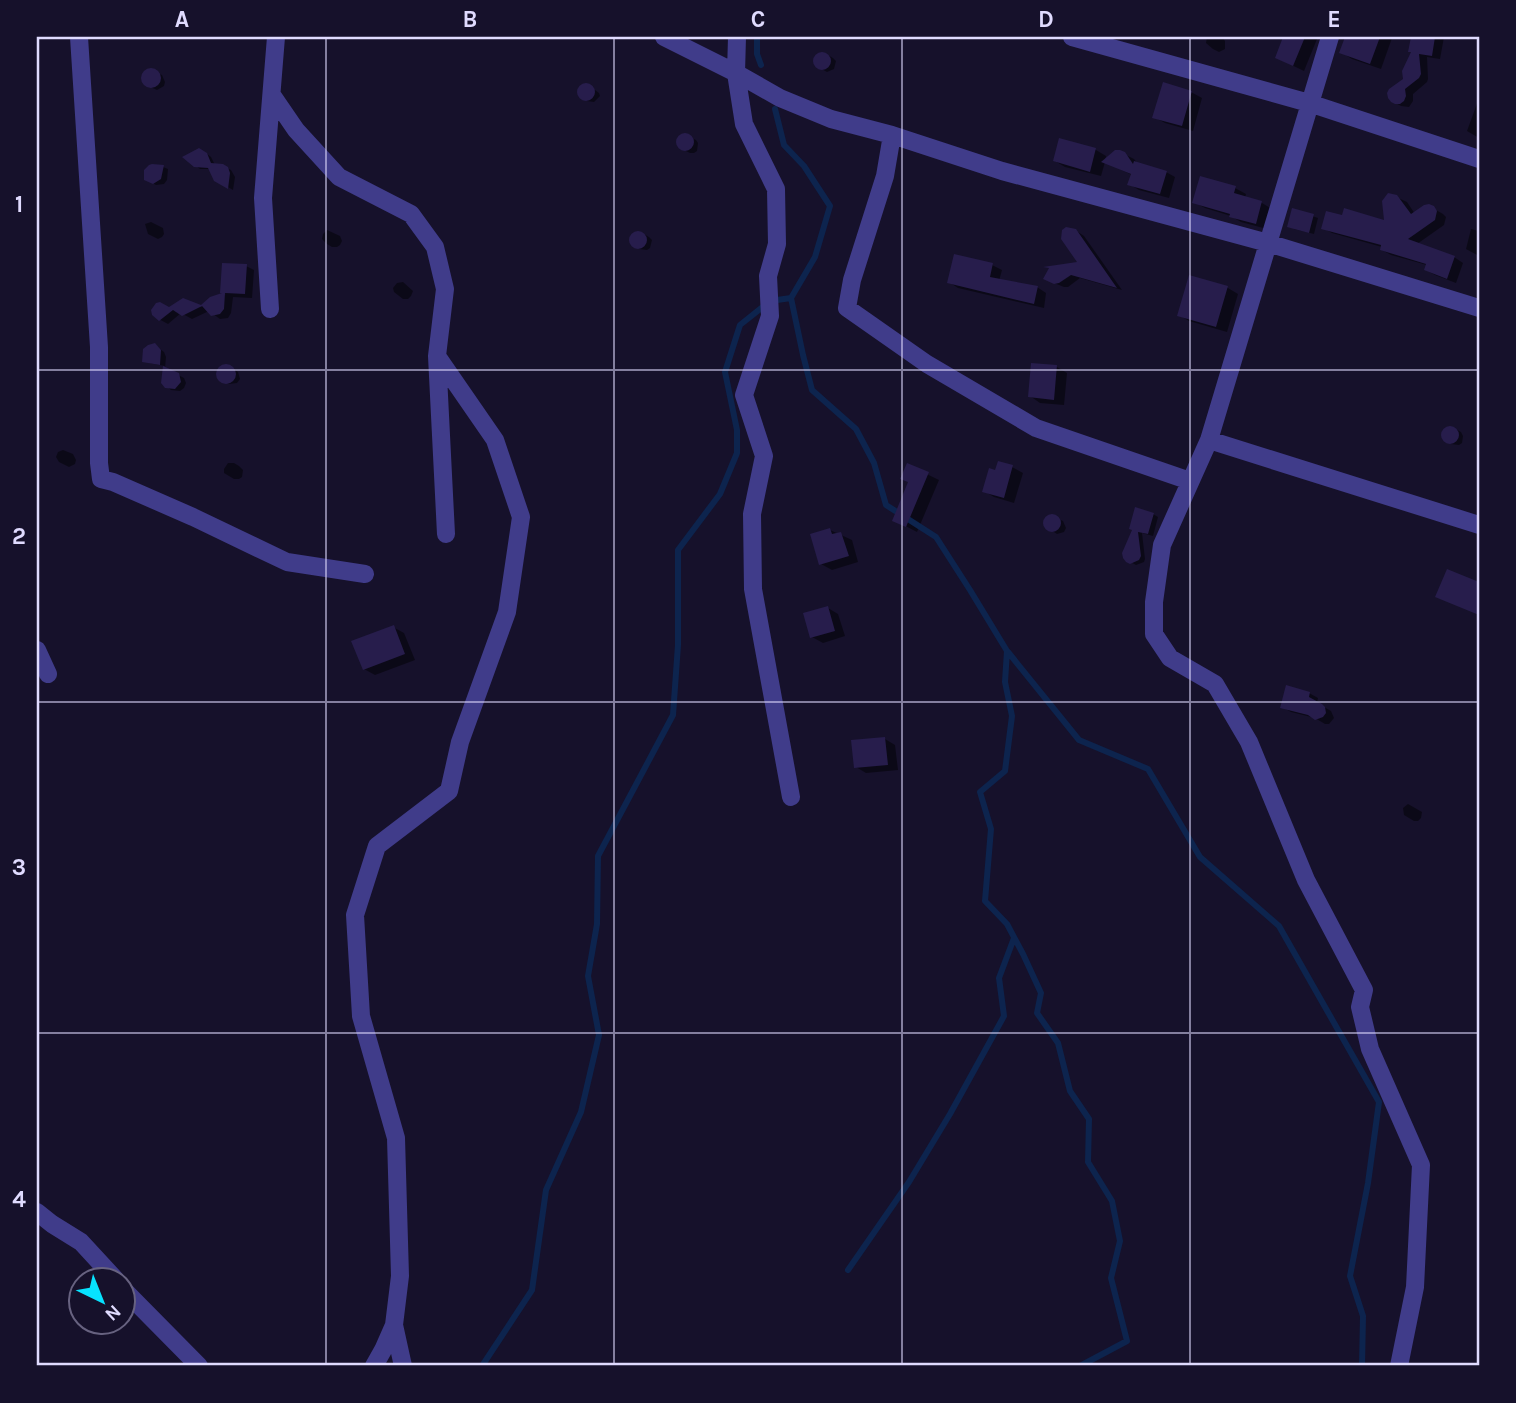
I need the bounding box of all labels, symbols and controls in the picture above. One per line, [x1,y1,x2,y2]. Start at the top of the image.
text: A [175,6,189,33]
text: B [463,6,477,33]
text: C [751,6,765,33]
text: D [1038,6,1054,33]
text: E [1327,6,1341,33]
text: 1 [15,191,23,218]
text: 2 [12,523,26,550]
text: 3 [12,854,26,881]
text: 4 [12,1186,26,1213]
north arrow [66,1266,136,1336]
text: N [100,1300,125,1325]

